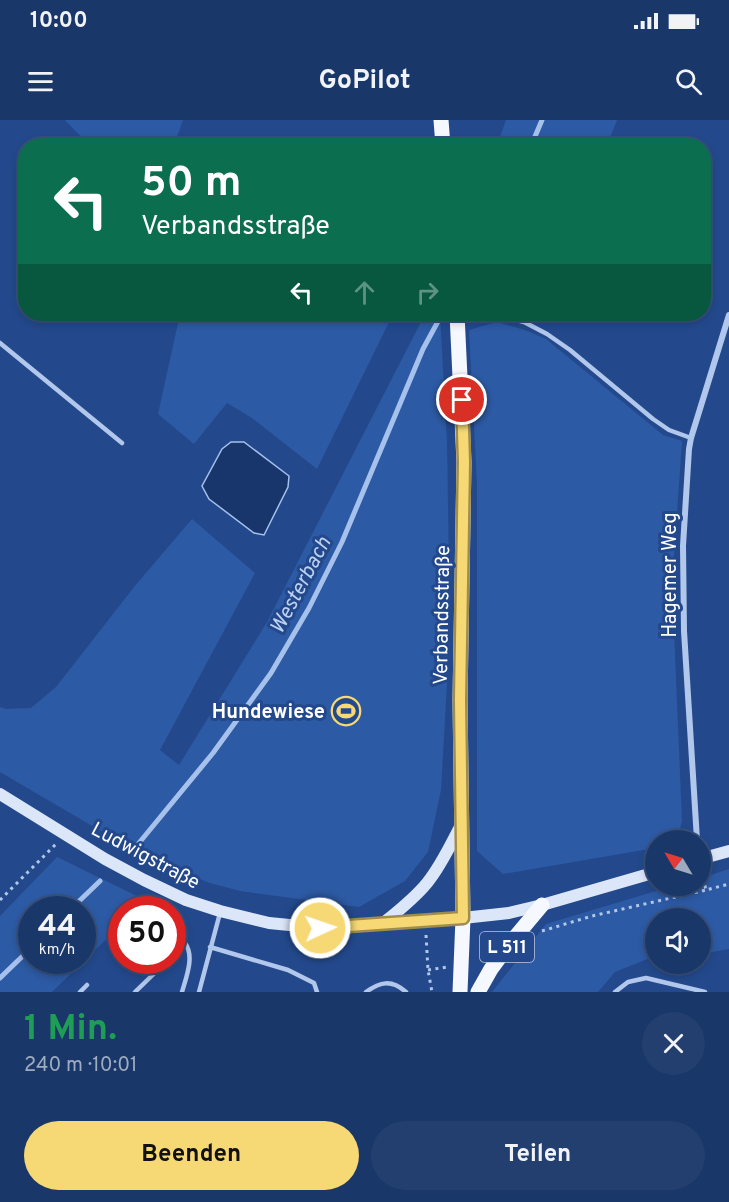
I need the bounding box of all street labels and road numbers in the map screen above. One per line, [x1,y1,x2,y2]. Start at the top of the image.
street label: Hagemer Weg [658,512,684,638]
street label: Verbandsstraße [429,545,457,685]
street label: Ludwigstraße [86,817,204,896]
road number: L 511 [480,932,534,962]

